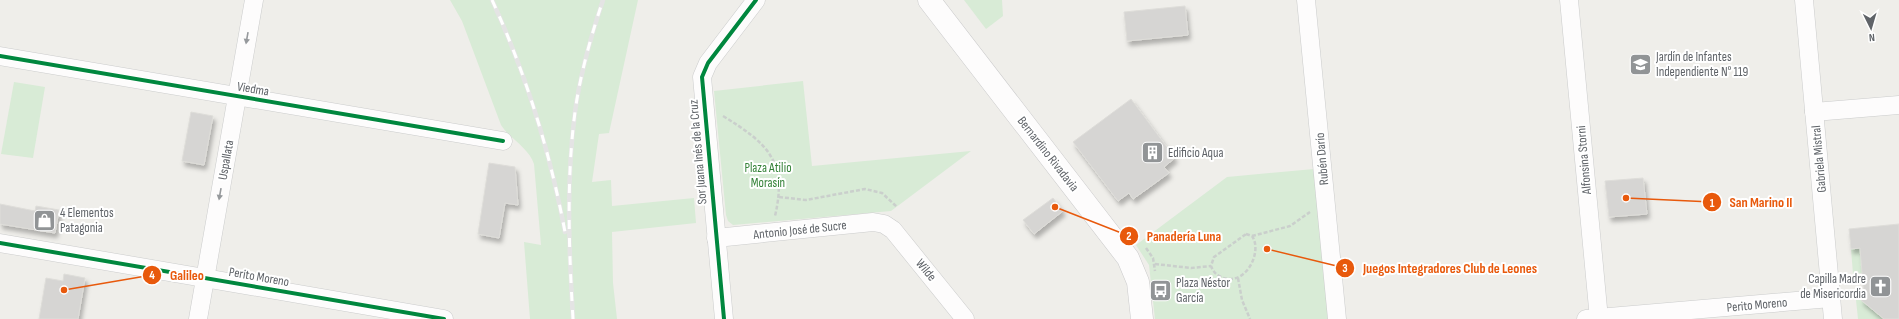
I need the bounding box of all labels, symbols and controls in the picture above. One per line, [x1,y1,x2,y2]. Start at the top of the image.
north arrow [1851,8,1891,48]
text: N [1868,31,1875,44]
one-way arrow [244,32,250,45]
place label: Jardín de Infantes Independiente N° 119 [1655,49,1749,80]
school or university icon: Jardín de Infantes Independiente N° 119 [1628,51,1654,77]
street label: Viedma [236,78,270,100]
street label: Sor Juana Inés de la Cruz [685,99,711,205]
street label: Bernardino Rivadavia [1014,113,1082,195]
street label: Alfonsina Storni [1573,125,1595,196]
street label: Gabriela Mistral [1808,125,1830,193]
street label: Rubén Darío [1312,132,1332,186]
street label: Uspallata [215,139,237,181]
building icon: Edificio Aqua [1140,140,1166,166]
place label: Edificio Aqua [1168,145,1223,161]
park label: Plaza Atilio Morasín [744,160,792,191]
one-way arrow [216,188,222,200]
callout: San Marino II [1702,189,1801,215]
text: San Marino II [1730,194,1792,211]
text: 1 [1710,196,1715,211]
place label: 4 Elementos Patagonia [60,205,114,236]
shop icon: 4 Elementos Patagonia [32,207,58,233]
street label: Antonio José de Sucre [752,217,847,243]
callout: Panadería Luna [1119,223,1230,249]
text: Panadería Luna [1147,228,1222,245]
text: 2 [1126,229,1132,244]
callout: Juegos Integradores Club de Leones [1335,255,1545,281]
street label: Wilde [912,256,940,284]
text: Juegos Integradores Club de Leones [1362,260,1537,277]
text: 3 [1342,261,1348,276]
callout: Galileo [142,262,212,288]
street label: Perito Moreno [228,264,290,290]
text: Galileo [170,267,204,284]
text: 4 [149,268,155,283]
place label: Capilla Madre de Misericordia [1800,271,1866,302]
church icon: Capilla Madre de Misericordia [1868,273,1894,299]
place label: Plaza Néstor García [1176,275,1230,306]
bus stop icon: Plaza Néstor García [1147,277,1173,303]
street label: Perito Moreno [1726,294,1788,316]

